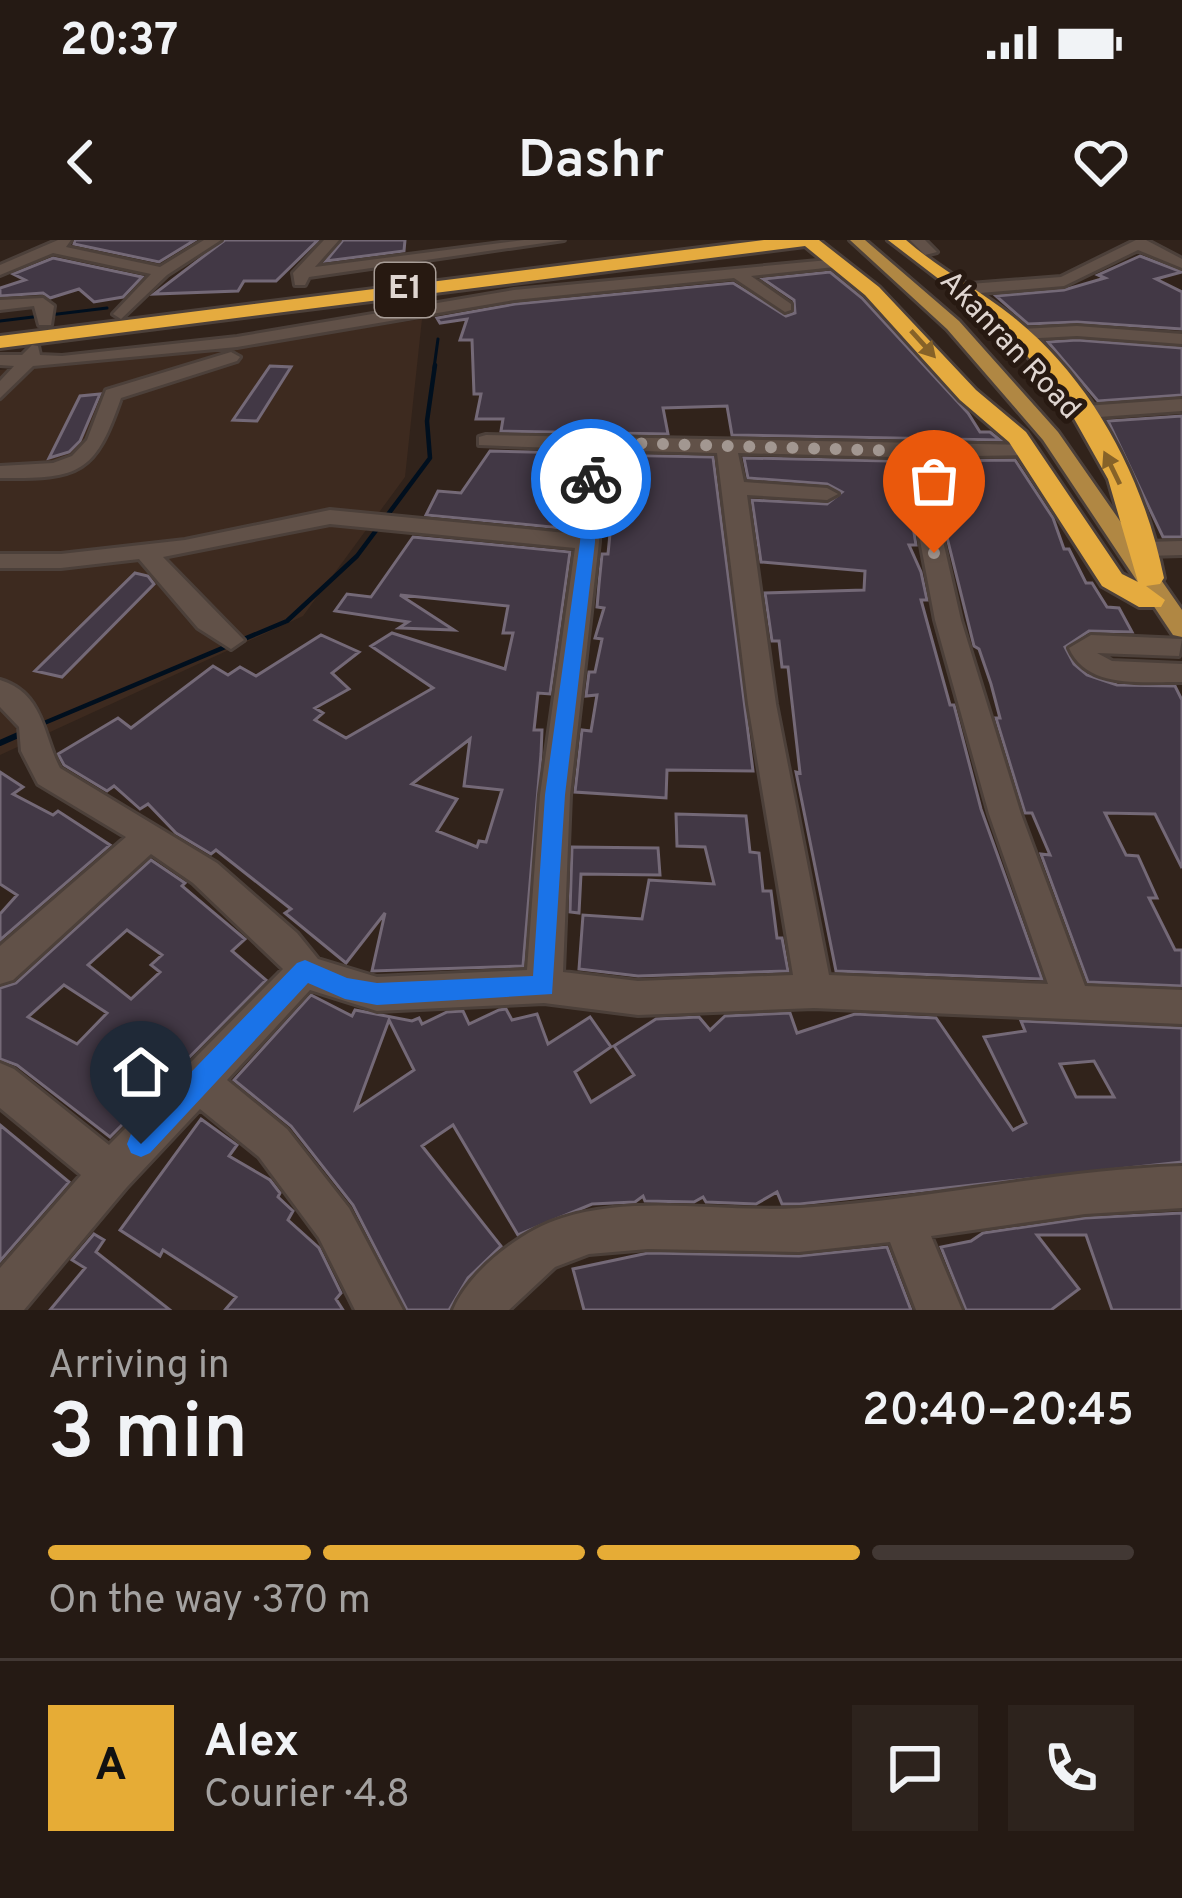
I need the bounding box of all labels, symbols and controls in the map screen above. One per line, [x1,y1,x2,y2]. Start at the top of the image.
text: 20:37 [60,14,178,71]
text: Dashr [518,128,664,197]
icon: back [48,129,114,195]
icon: heart [1068,129,1134,195]
road number: E1 [375,263,435,317]
street label: Akanran Road [931,264,1087,428]
one-way arrow [909,330,936,359]
courier [531,419,651,539]
pin [883,430,985,553]
icon: bike [558,446,624,512]
icon: bag [901,448,967,514]
one-way arrow [1102,450,1122,485]
pin [90,1021,192,1144]
icon: home [108,1039,174,1105]
text: Arriving in [48,1343,230,1392]
text: 20:40–20:45 [862,1384,1134,1441]
text: 3 min [48,1387,248,1486]
text: On the way · 370 m [48,1578,371,1627]
button: chat [852,1705,978,1831]
button: phone [1008,1705,1134,1831]
text: Alex [204,1715,299,1772]
text: A [95,1739,127,1796]
text: Courier · 4.8 [204,1772,410,1821]

